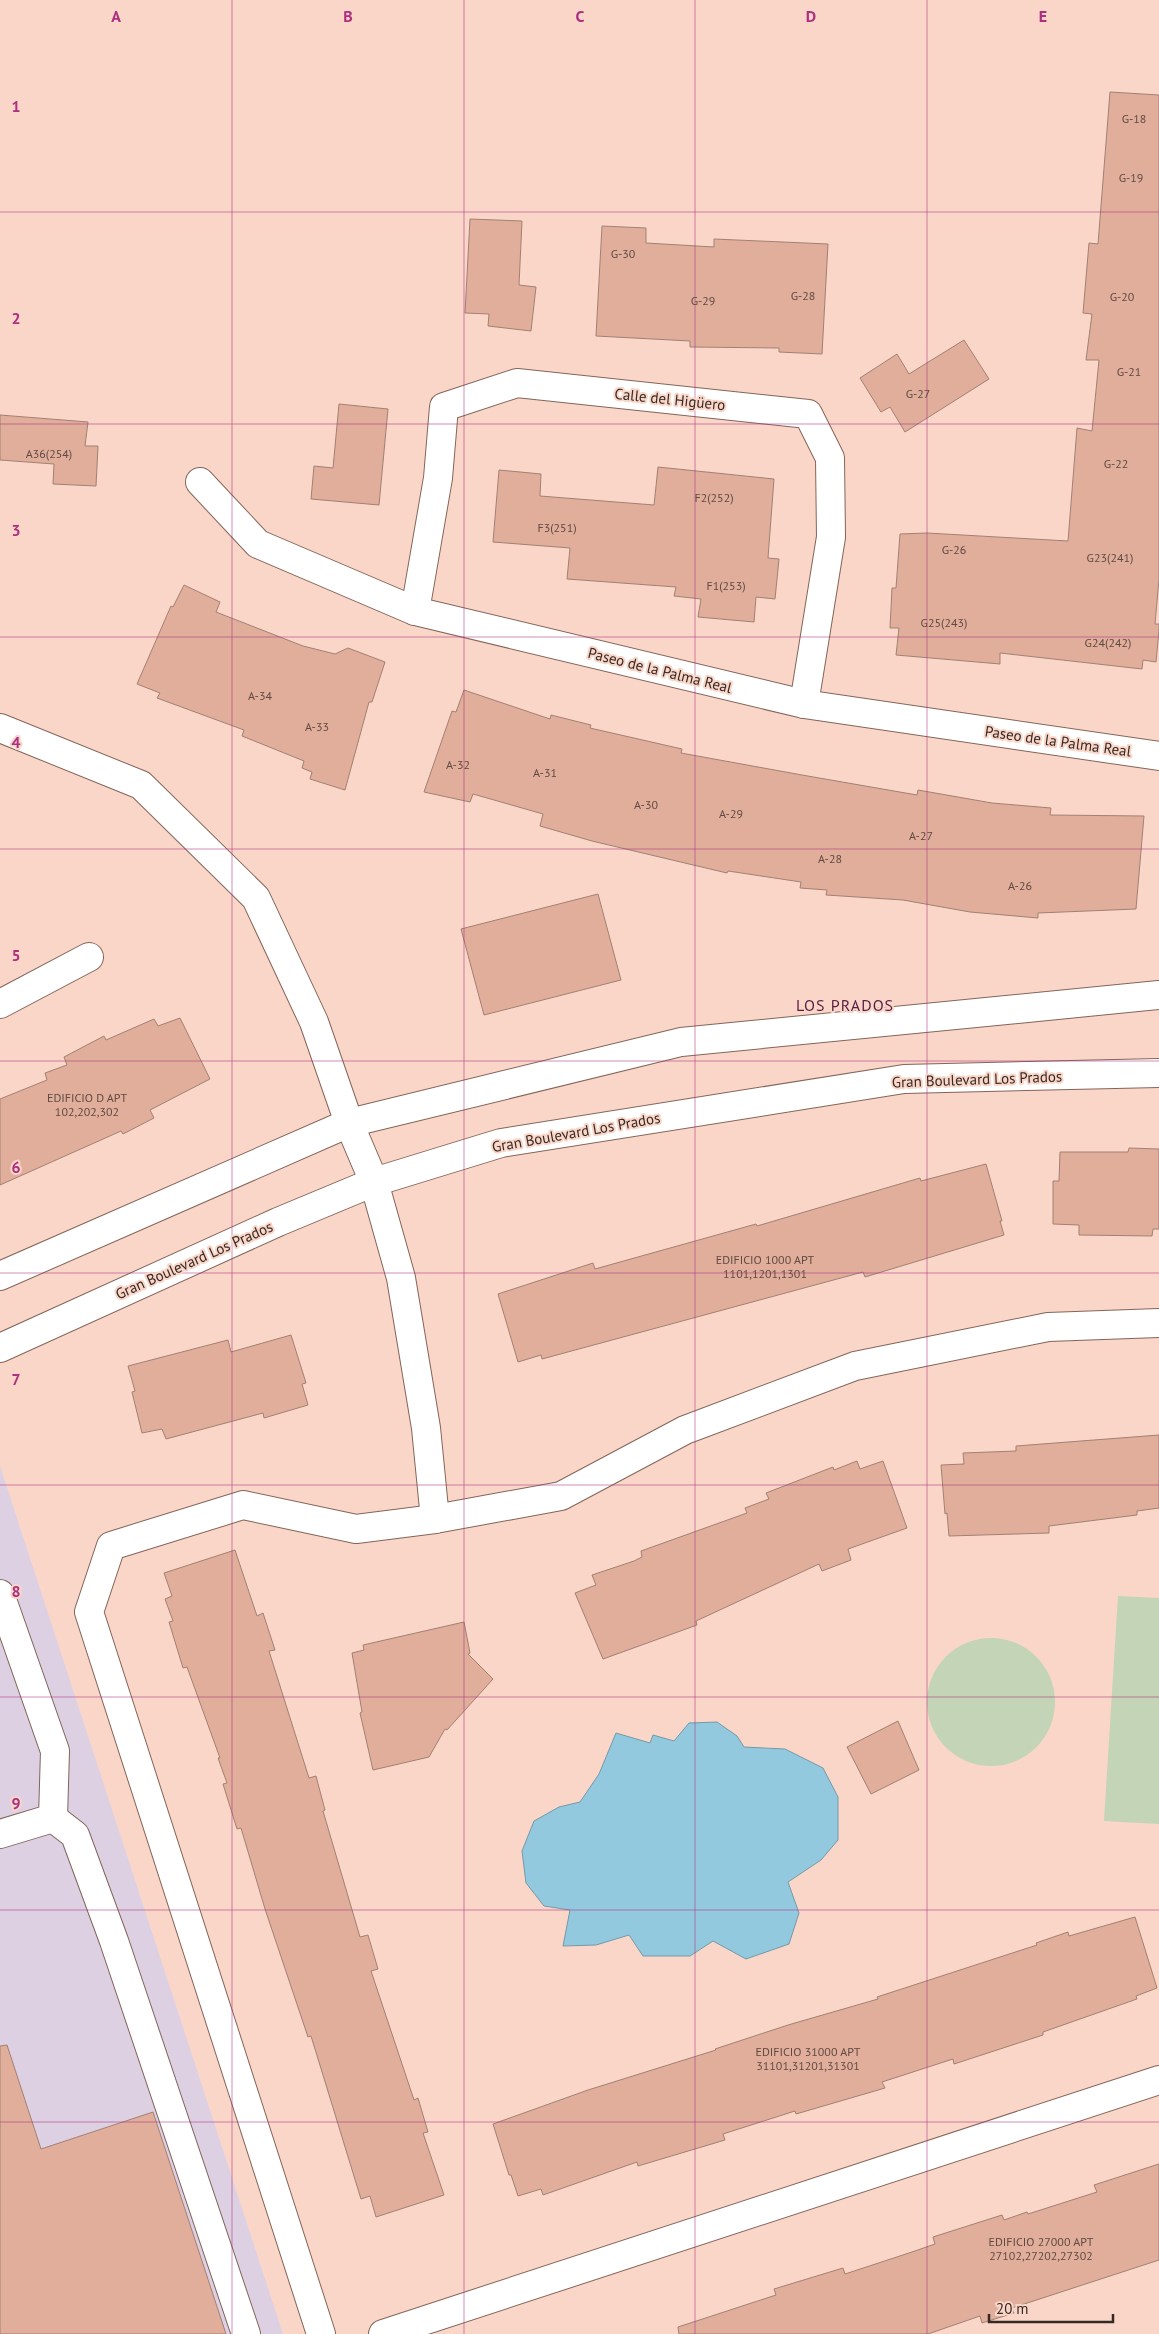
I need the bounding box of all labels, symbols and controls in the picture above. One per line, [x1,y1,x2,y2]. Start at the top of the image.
text: A [111,6,121,26]
text: B [343,6,353,26]
text: C [576,6,585,26]
text: D [806,6,816,26]
text: E [1039,6,1047,26]
text: 1 [11,96,21,116]
house number: G-18 [1122,111,1146,126]
house number: G-19 [1119,170,1143,185]
house number: G-30 [611,246,636,261]
house number: G-28 [791,288,815,303]
house number: G-20 [1110,289,1135,304]
house number: G-29 [691,293,715,308]
text: 2 [11,308,21,328]
house number: G-21 [1117,364,1141,379]
street label: Calle del Higüero [614,384,726,414]
house number: G-27 [906,386,930,401]
house number: A36(254) [26,446,72,461]
house number: G-22 [1104,456,1128,471]
house number: F2(252) [694,490,734,505]
text: 3 [11,520,21,540]
house number: F3(251) [537,520,577,535]
house number: G-26 [942,542,966,557]
house number: G23(241) [1087,550,1133,565]
house number: F1(253) [706,578,746,593]
house number: G25(243) [921,615,967,630]
house number: G24(242) [1085,635,1131,650]
street label: Paseo de la Palma Real [586,643,734,697]
house number: A-34 [248,688,272,703]
house number: A-33 [305,719,329,734]
street label: Paseo de la Palma Real [984,721,1133,761]
text: 4 [11,732,21,752]
house number: A-32 [446,757,470,772]
house number: A-31 [533,765,557,780]
house number: A-30 [634,797,658,812]
house number: A-29 [719,806,743,821]
house number: A-27 [909,828,933,843]
house number: A-28 [818,851,842,866]
house number: A-26 [1008,878,1032,893]
text: 5 [11,945,21,965]
district label: LOS PRADOS [796,995,894,1015]
street label: Gran Boulevard Los Prados [892,1067,1062,1091]
house number: EDIFICIO D APT 102,202,302 [47,1090,127,1119]
street label: Gran Boulevard Los Prados [490,1108,662,1156]
text: 6 [11,1157,21,1177]
street label: Gran Boulevard Los Prados [112,1217,276,1303]
house number: EDIFICIO 1000 APT 1101,1201,1301 [716,1252,815,1281]
text: 7 [11,1369,21,1389]
text: 8 [11,1581,21,1601]
text: 9 [11,1793,21,1813]
house number: EDIFICIO 31000 APT 31101,31201,31301 [756,2044,861,2073]
house number: EDIFICIO 27000 APT 27102,27202,27302 [989,2234,1094,2263]
scale bar [989,2292,1113,2324]
text: 20 m [996,2299,1029,2318]

